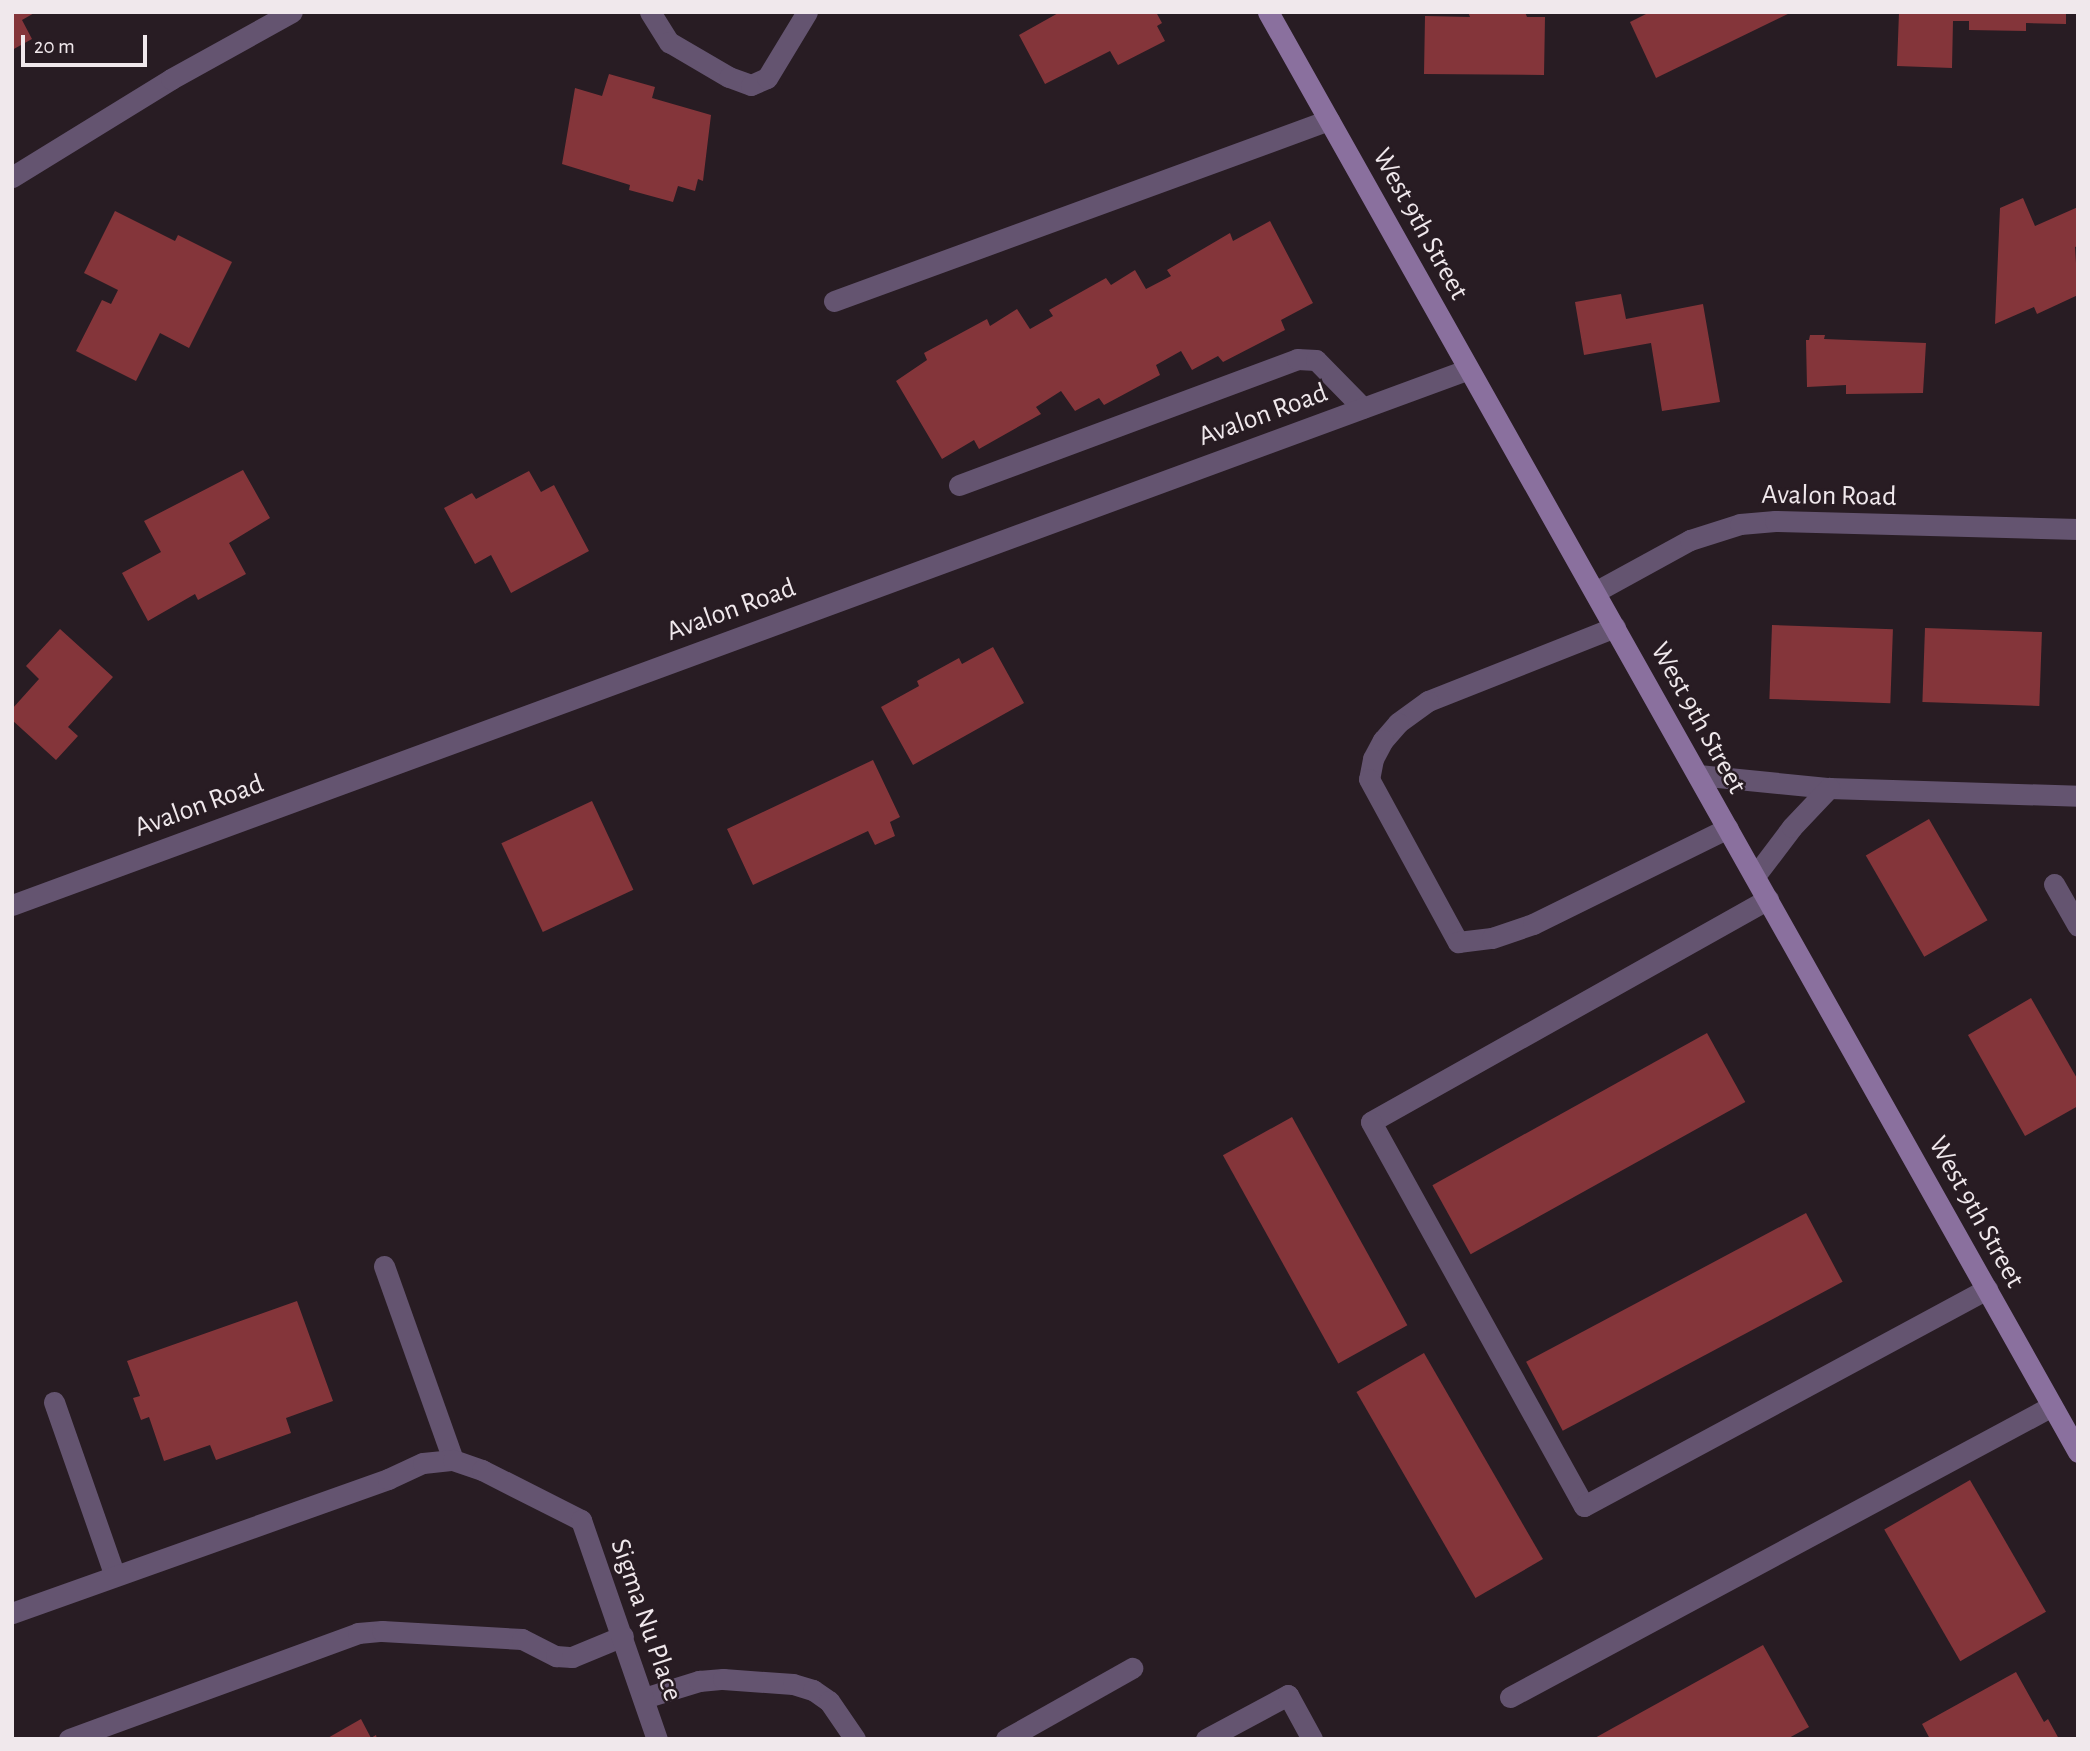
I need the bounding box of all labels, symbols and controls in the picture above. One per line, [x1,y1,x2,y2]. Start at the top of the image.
scale bar [24,21,150,65]
text: 20 m [34,36,75,57]
street label: West 9th Street [1365,142,1475,306]
street label: Avalon Road [1194,376,1332,454]
street label: Avalon Road [1761,478,1897,514]
street label: Avalon Road [662,571,800,649]
street label: West 9th Street [1643,636,1753,800]
street label: Avalon Road [130,767,268,845]
street label: West 9th Street [1921,1130,2031,1294]
street label: Sigma Nu Place [603,1534,689,1706]

